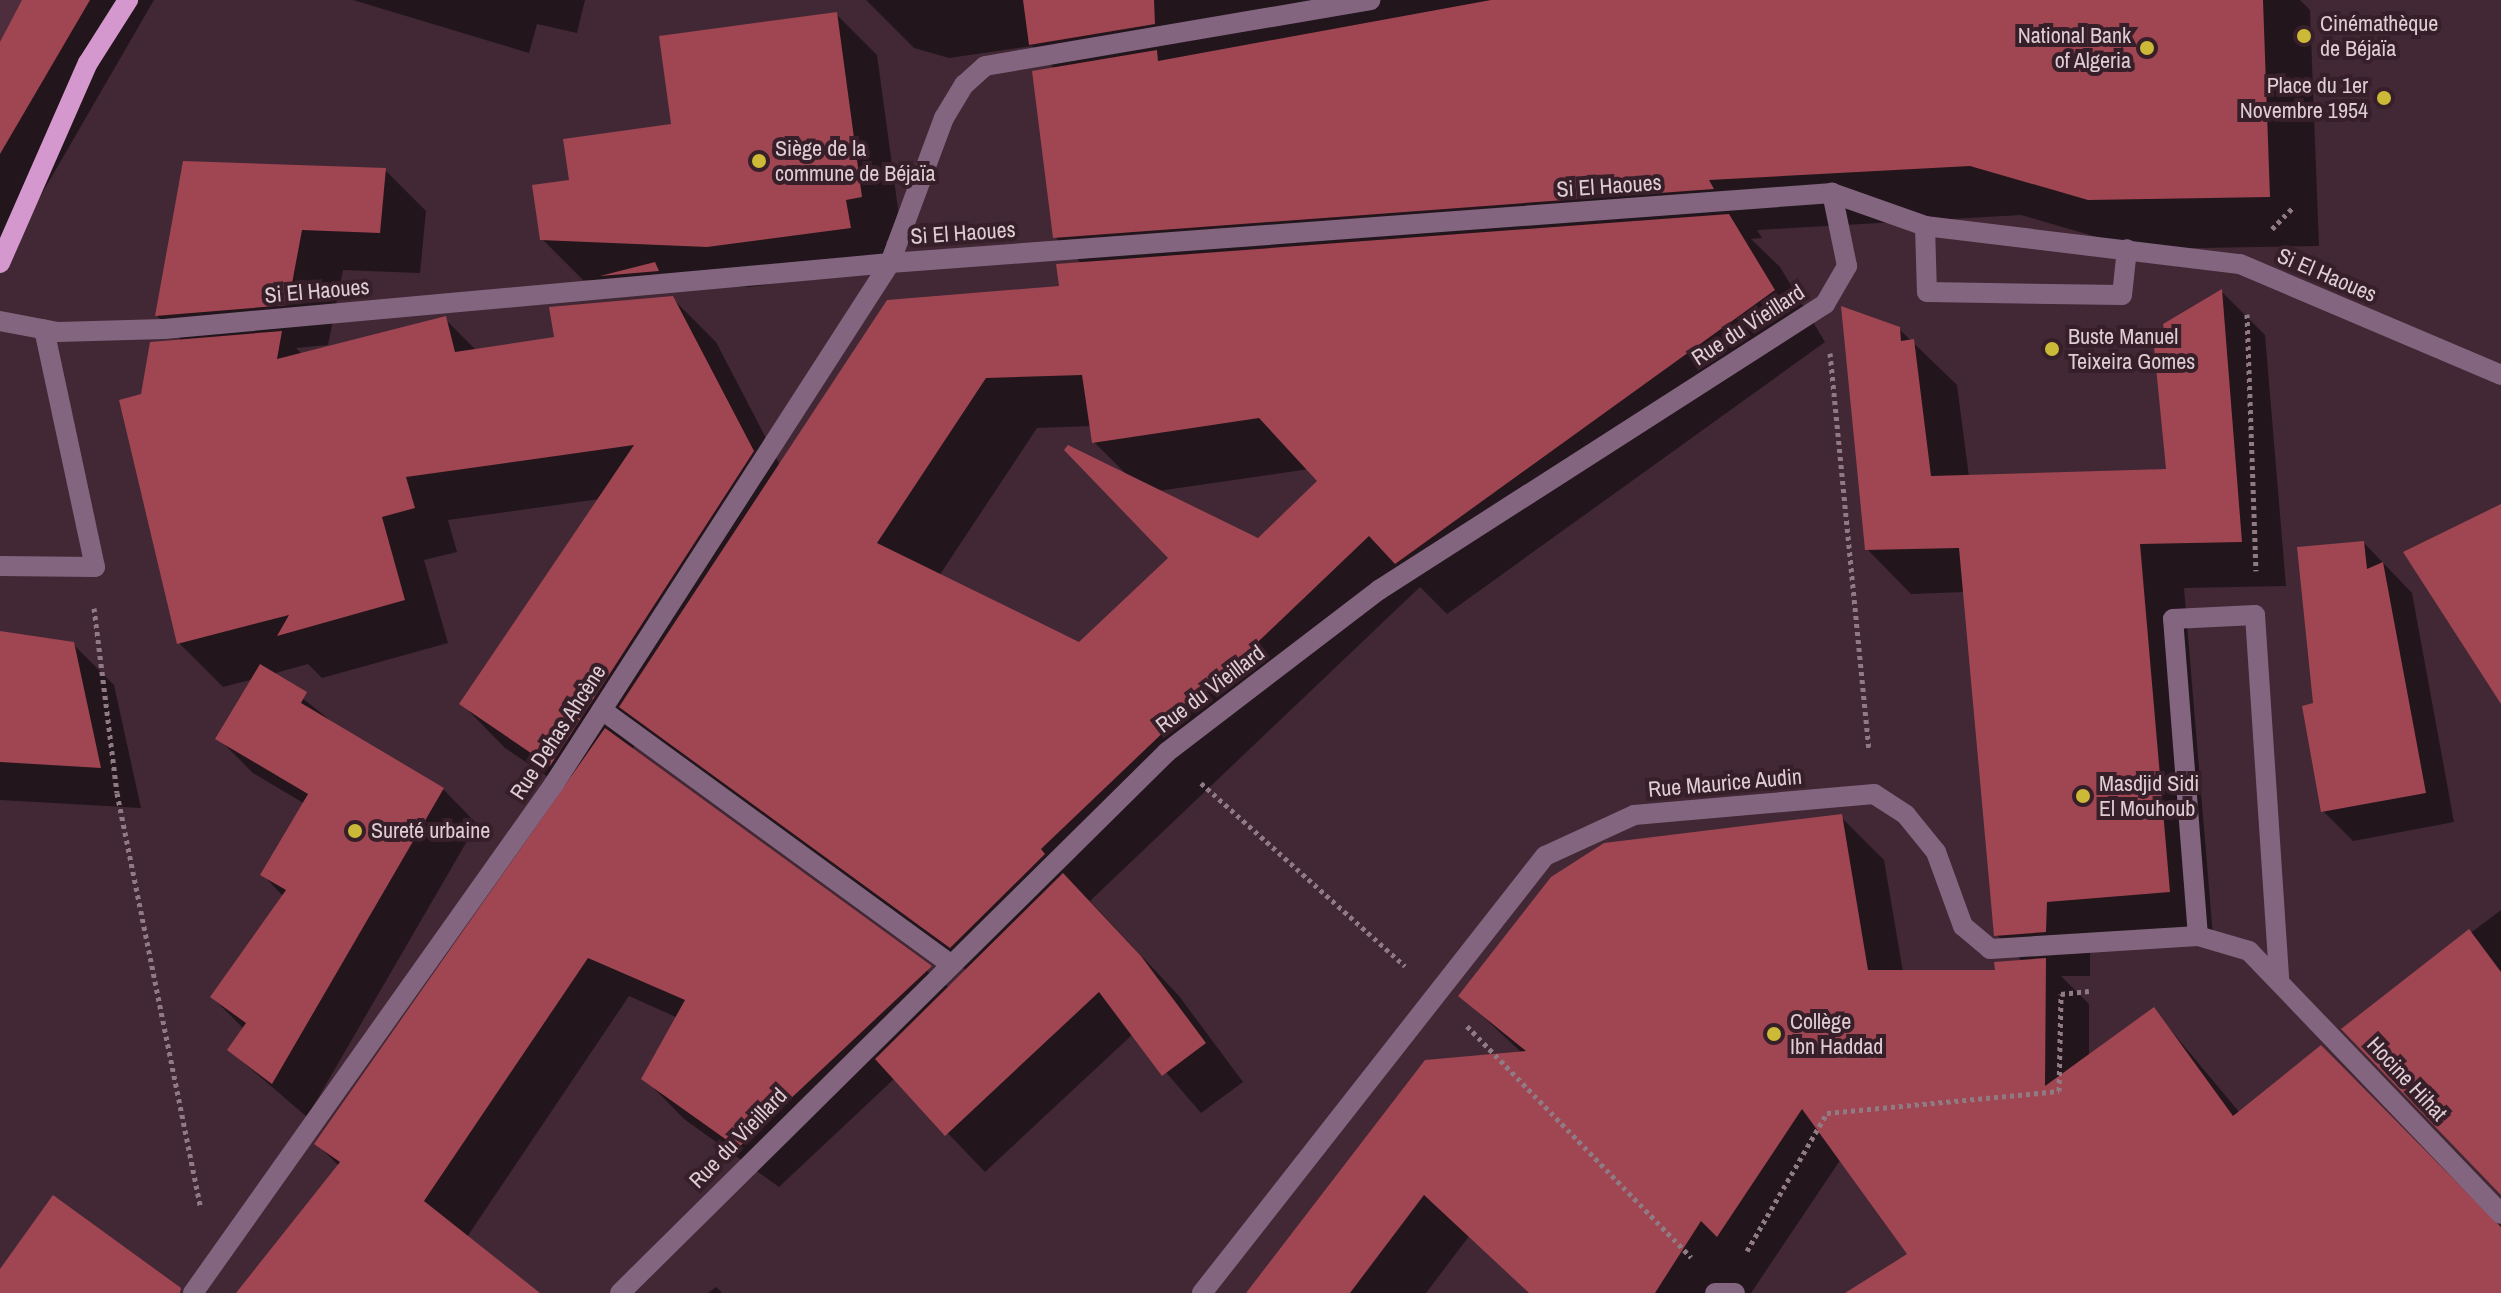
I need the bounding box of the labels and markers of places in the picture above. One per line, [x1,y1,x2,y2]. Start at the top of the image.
place label: Cinémathèque de Béjaïa [2320,10,2438,62]
place label: National Bank of Algeria [2018,22,2131,74]
marker: Cinémathèque de Béjaïa [2295,27,2313,45]
marker: National Bank of Algeria [2138,39,2156,57]
place label: Place du 1er Novembre 1954 [2240,72,2368,124]
marker: Place du 1er Novembre 1954 [2375,89,2393,107]
place label: Siège de la commune de Béjaïa [775,135,935,186]
marker: Siège de la commune de Béjaïa [750,152,768,170]
place label: Buste Manuel Teixeira Gomes [2068,323,2195,374]
marker: Buste Manuel Teixeira Gomes [2043,340,2061,358]
place label: Masdjid Sidi El Mouhoub [2099,770,2199,822]
marker: Masdjid Sidi El Mouhoub [2074,787,2092,805]
place label: Sureté urbaine [371,818,490,844]
marker: Sureté urbaine [346,822,364,840]
place label: Collège Ibn Haddad [1790,1008,1883,1060]
marker: Collège Ibn Haddad [1765,1025,1783,1043]

